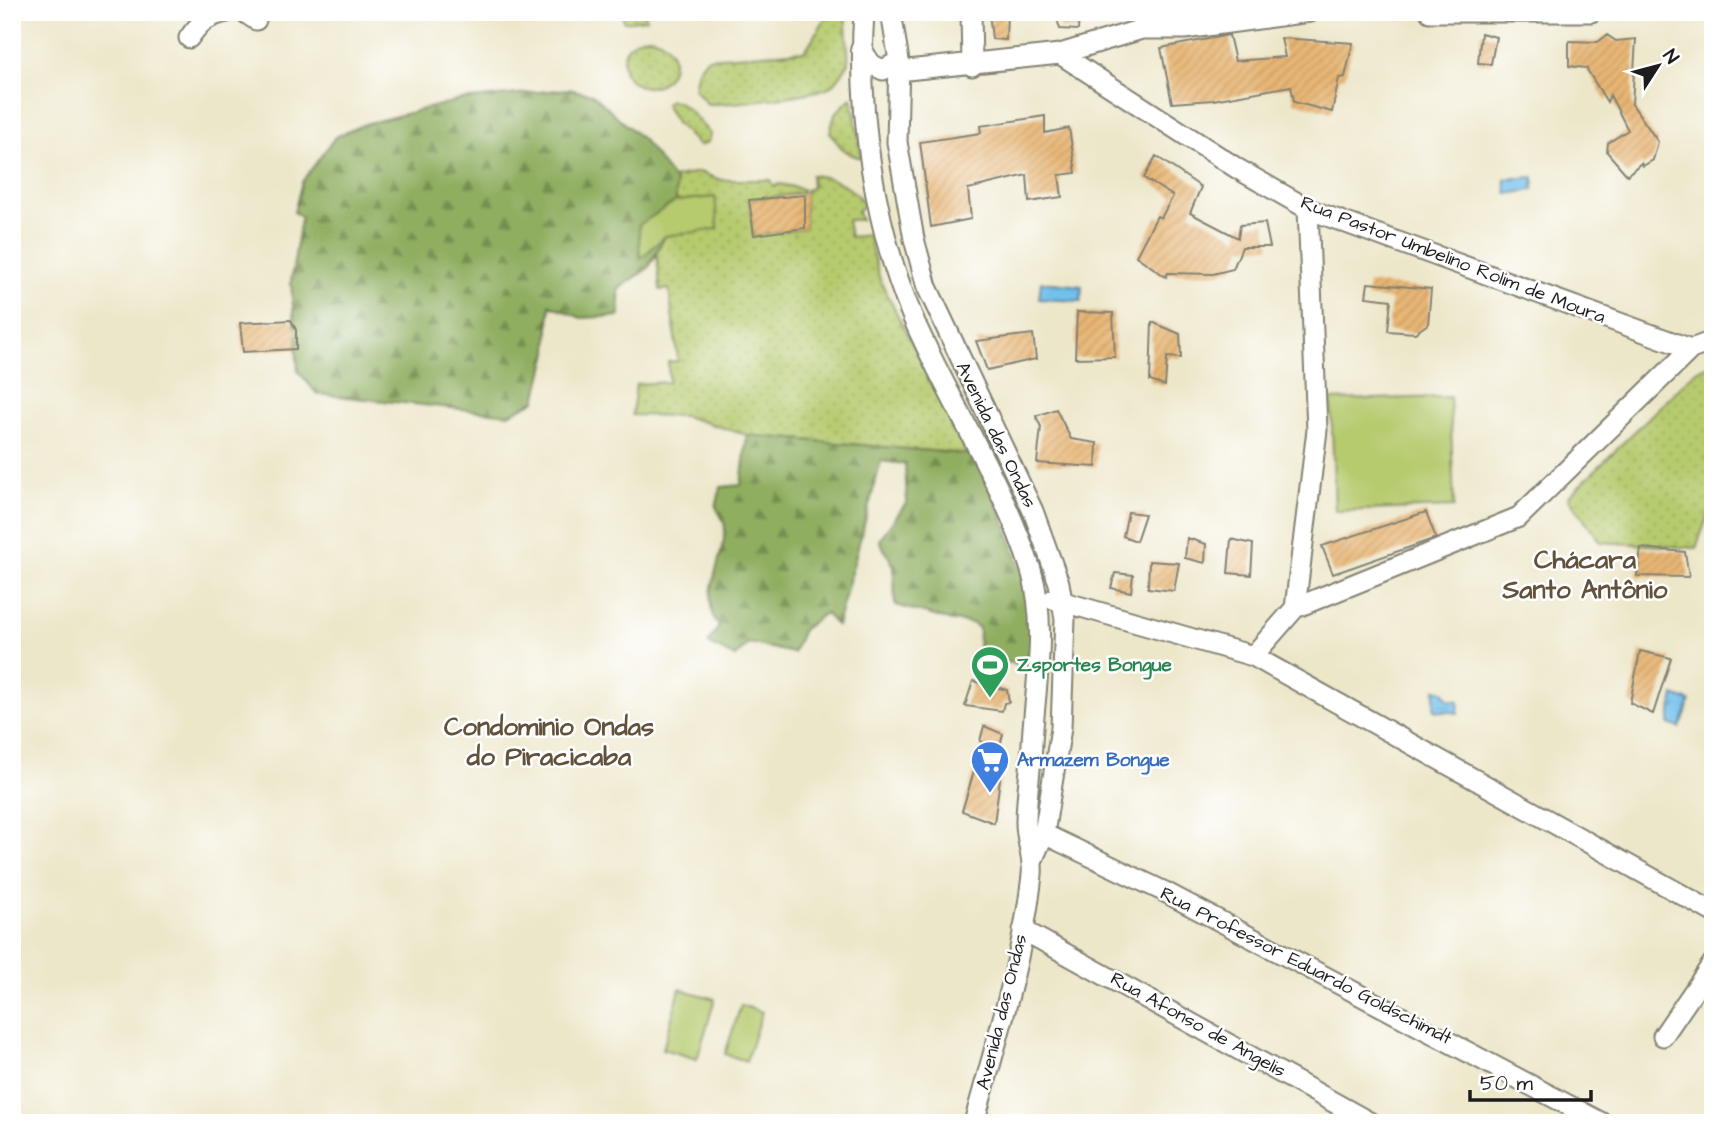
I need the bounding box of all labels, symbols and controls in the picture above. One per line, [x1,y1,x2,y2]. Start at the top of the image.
north arrow [1624,32,1694,102]
text: N [1656,44,1685,70]
street label: Rua Pastor Umbelino Rolim de Moura [1297,189,1610,331]
street label: Avenida das Ondas [949,357,1043,513]
district label: Chácara Santo Antônio [1502,542,1668,608]
sports icon: Zsportes Bongue [969,644,1011,699]
place label: Zsportes Bongue [1017,652,1172,680]
district label: Condominio Ondas do Piracicaba [444,709,654,775]
supermarket icon: Armazem Bongue [969,739,1011,794]
place label: Armazem Bongue [1017,747,1170,775]
street label: Rua Professor Eduardo Goldschimdt [1155,880,1457,1052]
street label: Avenida das Ondas [970,931,1034,1093]
street label: Rua Afonso de Angelis [1105,966,1291,1085]
scale bar [1470,1058,1590,1102]
text: 50 m [1480,1069,1534,1098]

